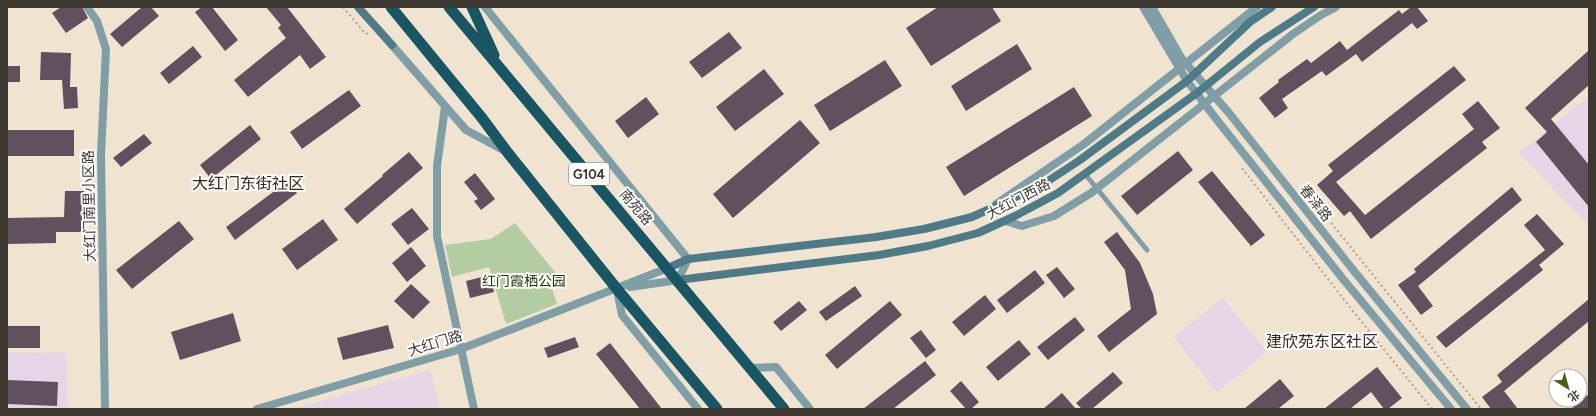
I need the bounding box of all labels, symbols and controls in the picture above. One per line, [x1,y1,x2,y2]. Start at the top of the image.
street label: 大红门南里小区路 [80,150,99,262]
road number: G104 [569,163,609,185]
district label: 大红门东街社区 [192,174,304,193]
street label: 大红门西路 [983,176,1053,223]
street label: 春泽路 [1296,182,1335,225]
street label: 南苑路 [616,186,656,229]
park label: 红门霞栖公园 [482,273,566,290]
street label: 大红门路 [406,327,464,360]
district label: 建欣苑东区社区 [1266,332,1378,351]
north arrow [1548,368,1588,408]
text: 北 [1565,387,1582,404]

